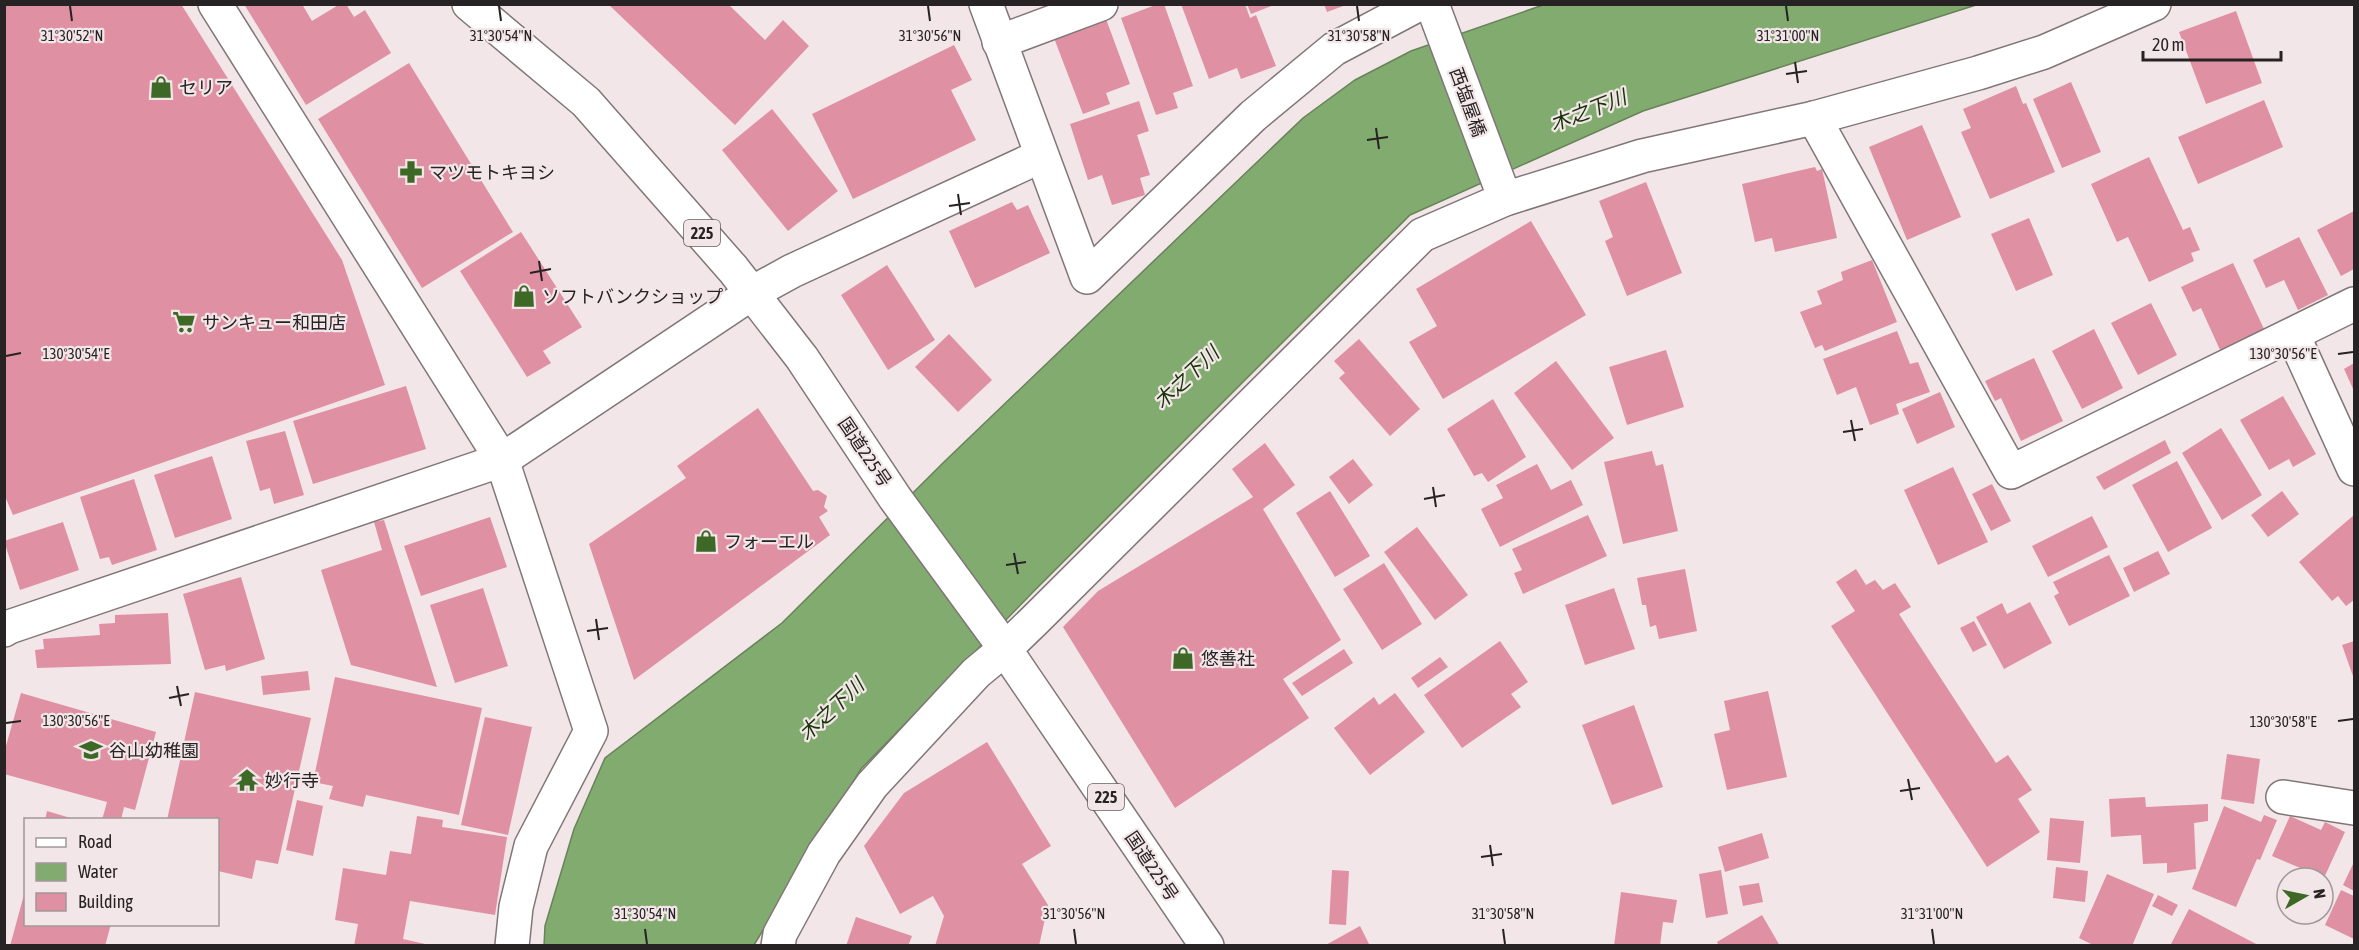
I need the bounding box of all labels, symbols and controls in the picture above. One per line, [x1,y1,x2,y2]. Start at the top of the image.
scale bar [2143,24,2281,62]
text: 31°30'52"N [41,27,103,44]
text: 31°30'54"N [470,27,532,44]
text: 31°30'56"N [899,27,961,44]
text: 31°30'58"N [1328,27,1390,44]
text: 31°31'00"N [1757,27,1819,44]
text: 20 m [2152,34,2184,55]
street label: 西塩屋橋 [1446,65,1490,139]
shop icon: セリア [148,74,174,100]
place label: セリア [179,77,233,98]
water label: 木之下川 [1547,84,1631,135]
pharmacy icon: マツモトキヨシ [398,159,424,185]
place label: マツモトキヨシ [429,162,555,183]
road number: 225 [684,220,720,246]
shop icon: ソフトバンクショップ [511,283,537,309]
place label: ソフトバンクショップ [542,286,723,307]
supermarket icon: サンキュー和田店 [171,309,197,335]
place label: サンキュー和田店 [202,312,346,333]
water label: 木之下川 [1149,340,1225,413]
text: 130°30'54"E [42,345,110,362]
text: 130°30'56"E [2249,345,2317,362]
street label: 国道225号 [834,413,896,491]
shop icon: フォーエル [693,528,719,554]
place label: フォーエル [724,531,814,552]
shop icon: 悠善社 [1170,645,1196,671]
place label: 悠善社 [1201,648,1255,669]
water label: 木之下川 [794,672,870,745]
text: 130°30'56"E [42,712,110,729]
text: 130°30'58"E [2249,713,2317,730]
school or university icon: 谷山幼稚園 [78,737,104,763]
place label: 谷山幼稚園 [109,740,199,761]
temple icon: 妙行寺 [234,767,260,793]
place label: 妙行寺 [265,770,319,791]
road number: 225 [1088,784,1124,810]
legend [24,818,219,926]
street label: 国道225号 [1121,827,1183,905]
text: Road [78,831,112,852]
text: Water [78,861,118,882]
north arrow [2275,866,2335,926]
text: N [2310,888,2329,900]
text: Building [78,891,133,912]
text: 31°30'54"N [614,905,676,922]
text: 31°30'56"N [1043,905,1105,922]
text: 31°30'58"N [1472,905,1534,922]
text: 31°31'00"N [1901,905,1963,922]

